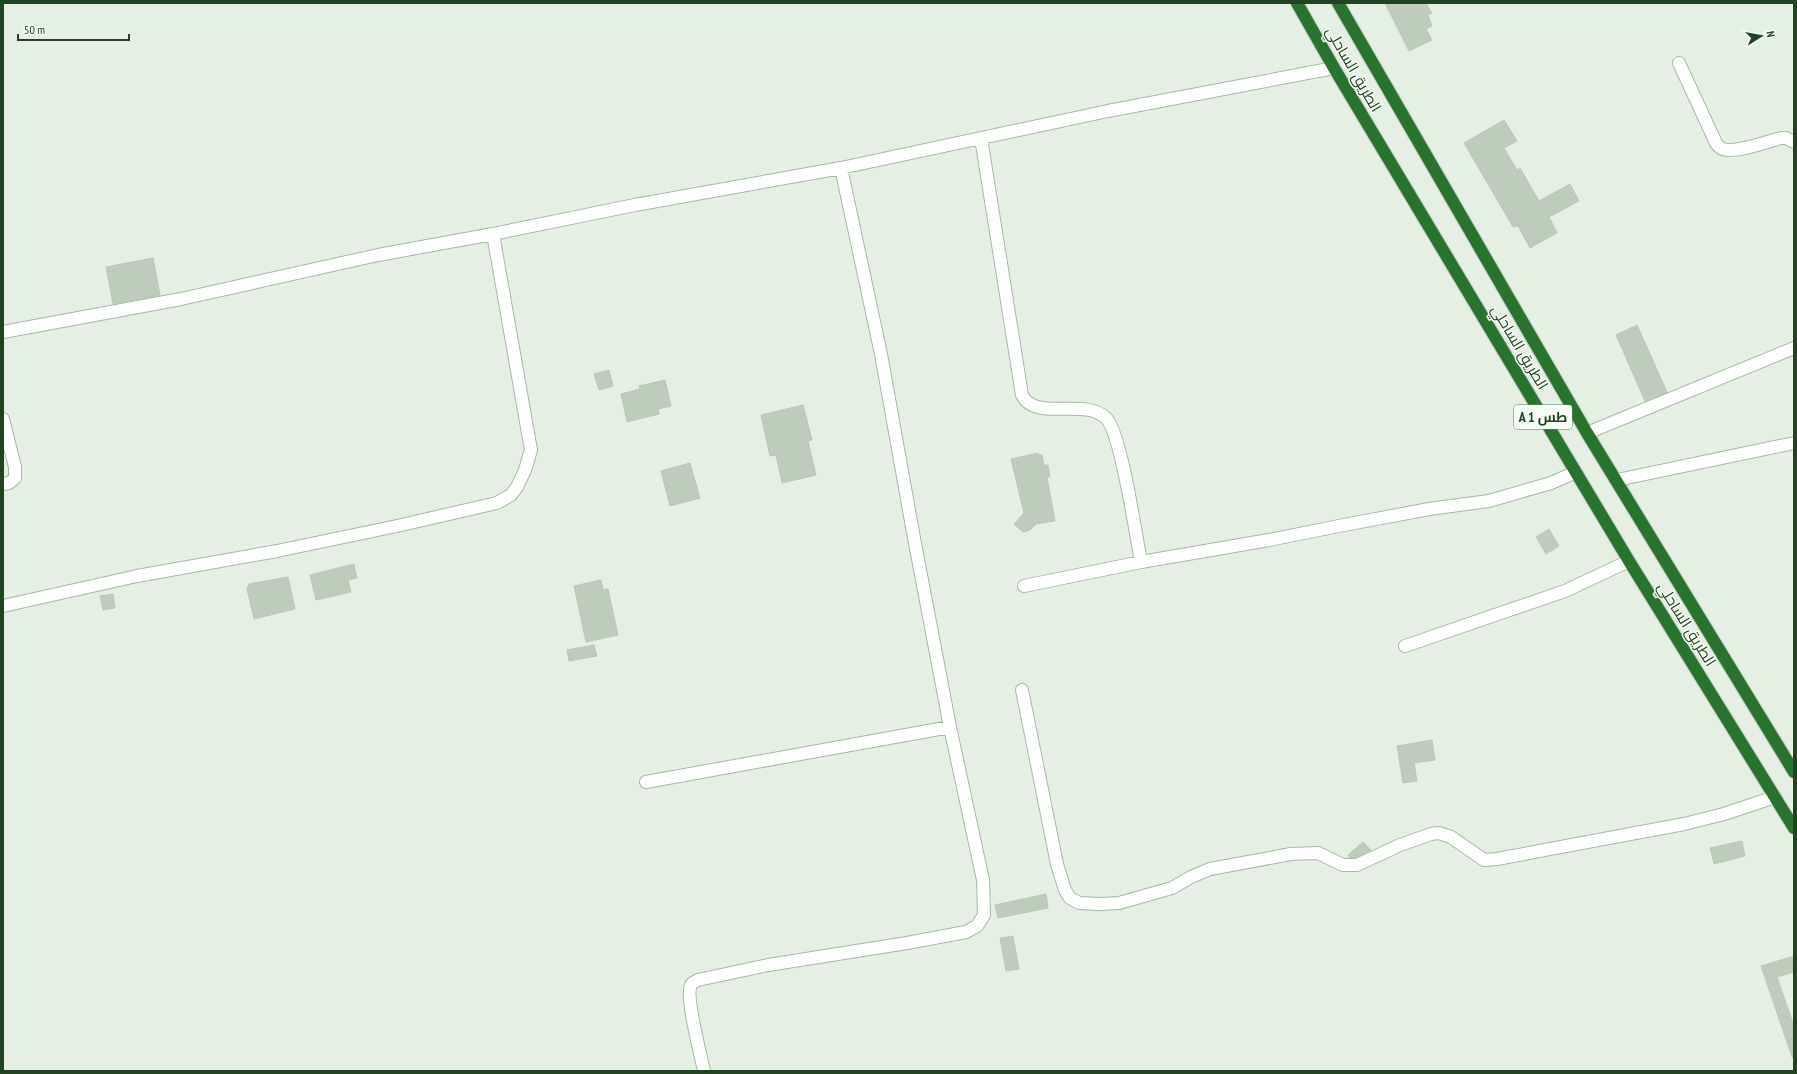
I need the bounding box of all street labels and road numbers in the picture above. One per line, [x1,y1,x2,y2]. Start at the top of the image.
street label: الطريق الساحلي [1319,23,1386,117]
street label: الطريق الساحلي [1485,301,1553,394]
road number: A 1 طس [1514,405,1572,429]
street label: الطريق الساحلي [1651,579,1720,671]

